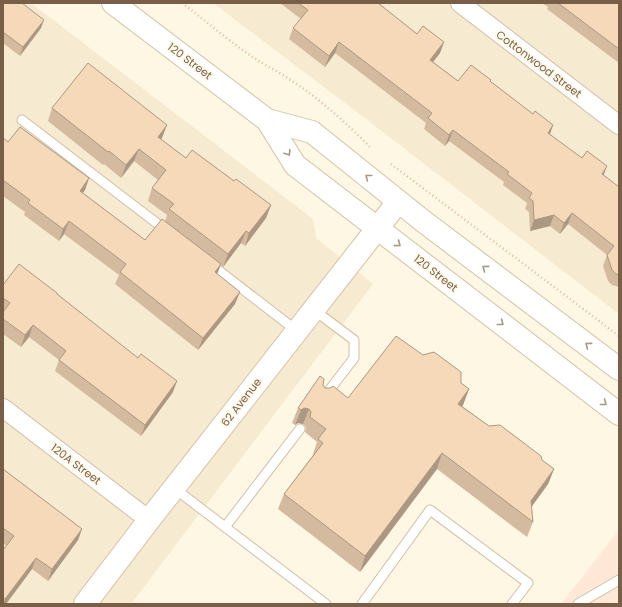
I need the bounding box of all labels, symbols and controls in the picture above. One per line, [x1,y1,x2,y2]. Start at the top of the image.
street label: Cottonwood Street [493,27,585,101]
street label: 120 Street [164,39,216,83]
one-way arrow [283,149,290,156]
one-way arrow [366,175,373,182]
one-way arrow [394,239,401,246]
street label: 120 Street [411,251,461,295]
one-way arrow [483,266,490,273]
one-way arrow [497,318,504,325]
one-way arrow [585,343,592,350]
street label: 62 Avenue [217,374,265,430]
one-way arrow [600,398,607,405]
street label: 120A Street [48,440,104,488]

